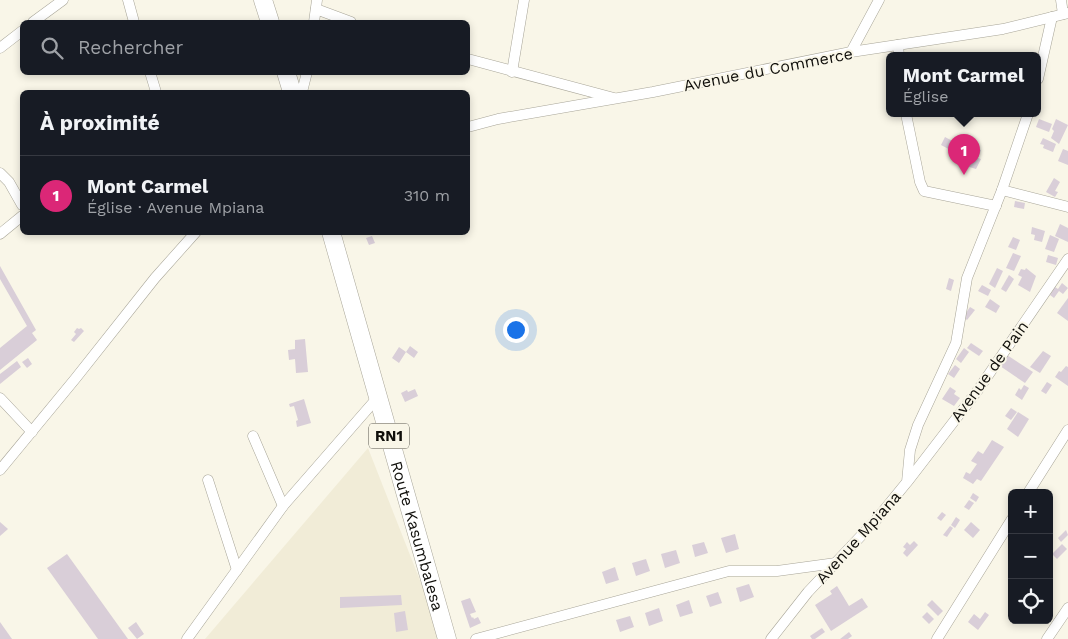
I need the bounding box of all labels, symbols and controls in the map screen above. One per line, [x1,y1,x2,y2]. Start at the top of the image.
search box [20,20,470,75]
icon: search [38,34,66,62]
text: Rechercher [78,36,183,59]
street label: Avenue du Commerce [682,44,854,95]
popup [886,52,1041,117]
text: Mont Carmel [903,64,1024,87]
text: Église [903,87,948,106]
text: À proximité [40,110,160,135]
pin: 1 [948,134,980,175]
text: Mont Carmel [87,175,208,198]
text: 1 [53,186,59,205]
text: 310 m [404,186,450,205]
text: Église · Avenue Mpiana [87,198,264,217]
your location [503,317,529,343]
street label: Avenue de Pain [947,317,1032,425]
road number: RN1 [369,424,409,448]
street label: Route Kasumbalesa [387,459,448,613]
street label: Avenue Mpiana [812,487,905,588]
map controls [1008,489,1053,624]
button: + [1008,489,1053,534]
button: − [1008,534,1053,579]
button: locate [1008,579,1053,624]

